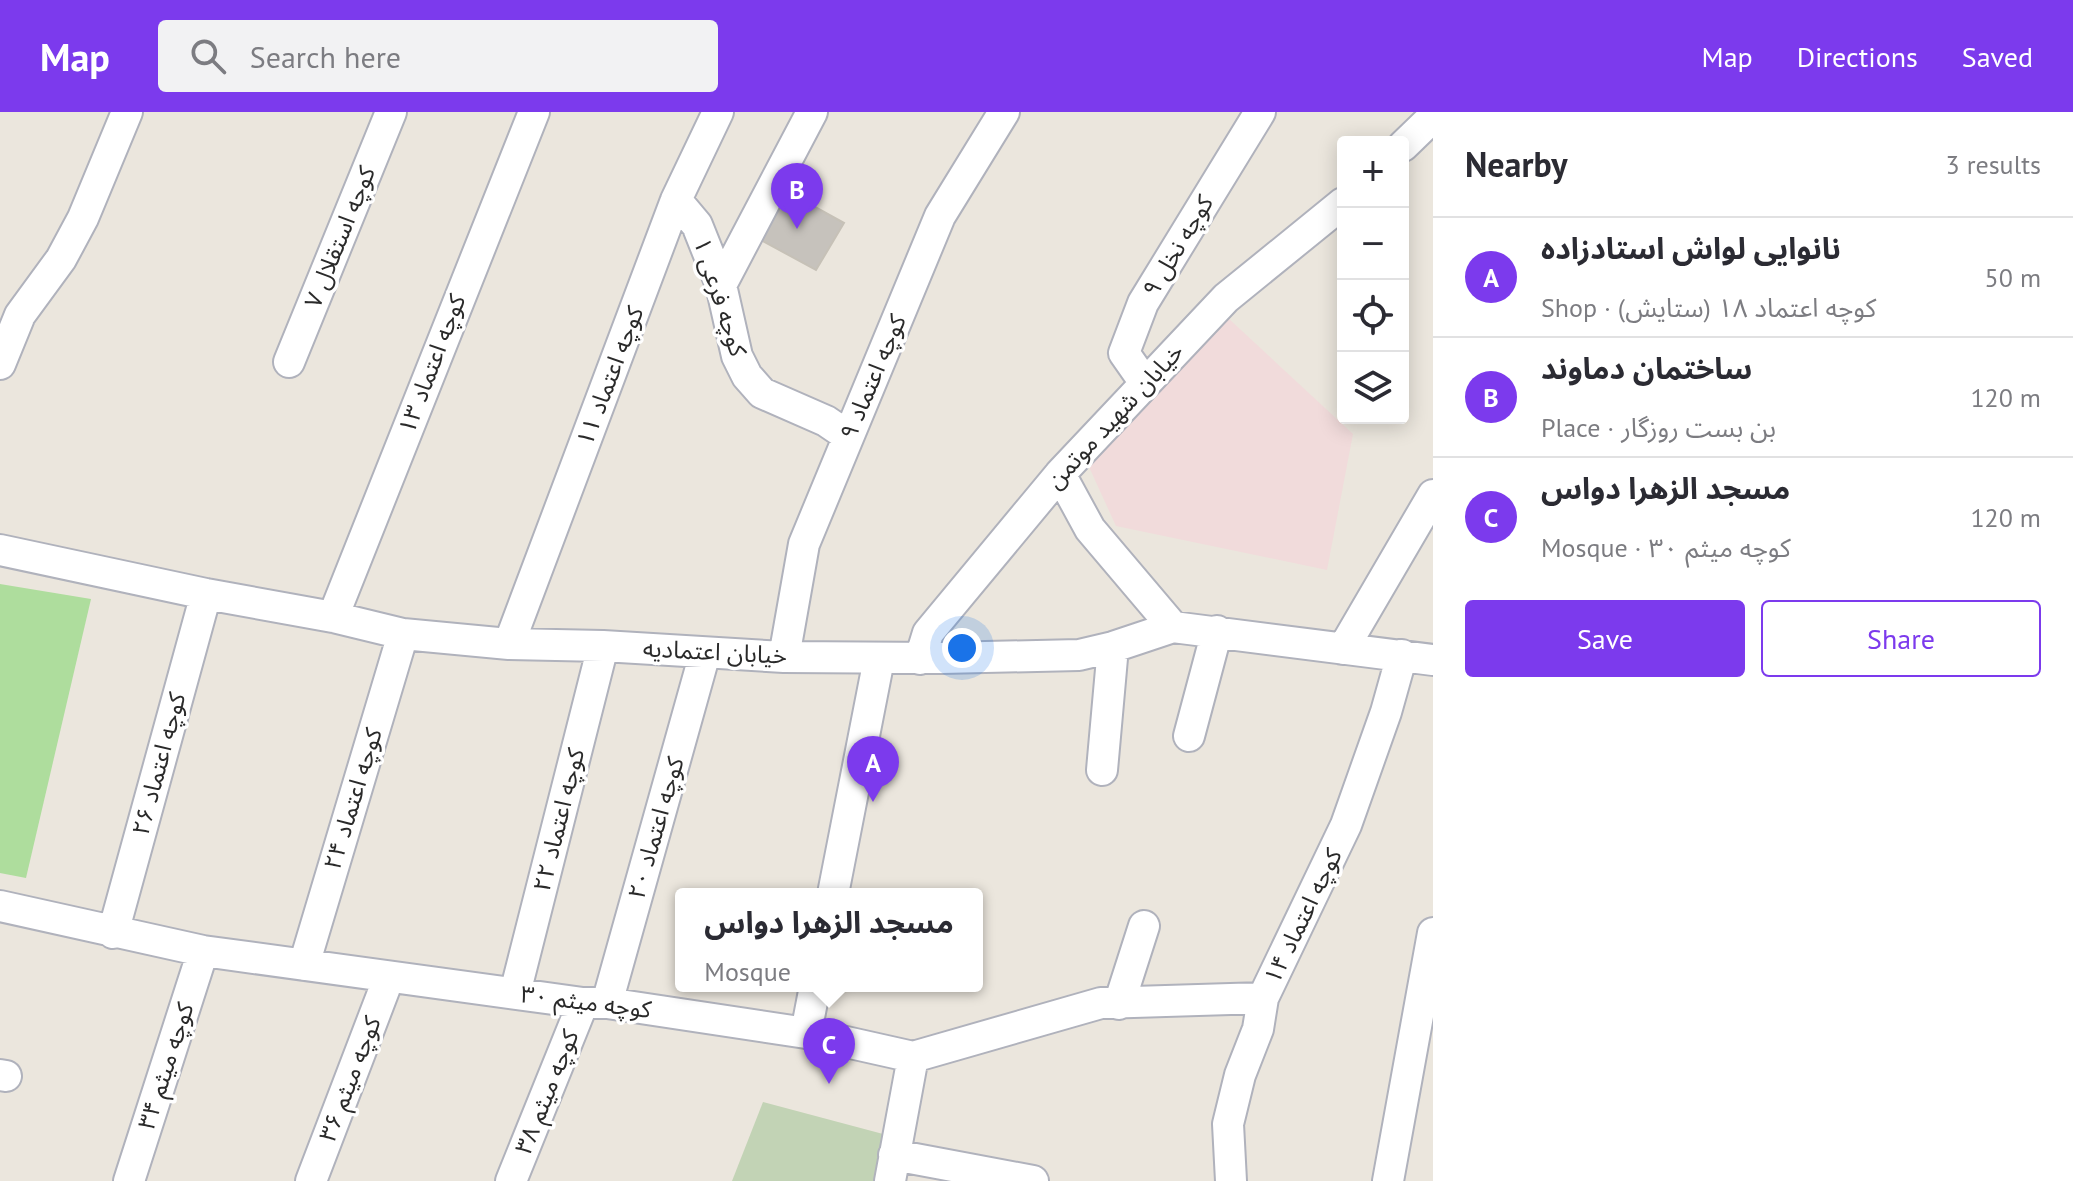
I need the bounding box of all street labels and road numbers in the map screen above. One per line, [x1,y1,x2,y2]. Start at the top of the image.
street label: کوچه استقلال ۷ [297,160,382,312]
street label: کوچه نخل ۹ [1135,188,1221,302]
street label: کوچه فرعی ۱ [687,234,755,361]
street label: کوچه اعتماد ۱۳ [391,289,473,438]
street label: کوچه اعتماد ۱۱ [569,301,651,450]
street label: کوچه اعتماد ۹ [832,309,913,444]
street label: خیابان شهید موتمن [1039,336,1190,495]
street label: خیابان اعتمادیه [642,632,788,671]
street label: کوچه اعتماد ۲۶ [125,688,193,839]
street label: کوچه اعتماد ۲۴ [316,723,389,873]
street label: کوچه اعتماد ۲۲ [526,744,592,895]
street label: کوچه اعتماد ۲۰ [620,752,691,902]
street label: کوچه اعتماد ۱۴ [1257,842,1349,988]
street label: کوچه میثم ۳۰ [519,978,654,1027]
street label: کوچه میثم ۳۴ [130,998,203,1134]
street label: کوچه میثم ۳۶ [312,1011,390,1146]
street label: کوچه میثم ۳۸ [508,1024,588,1159]

